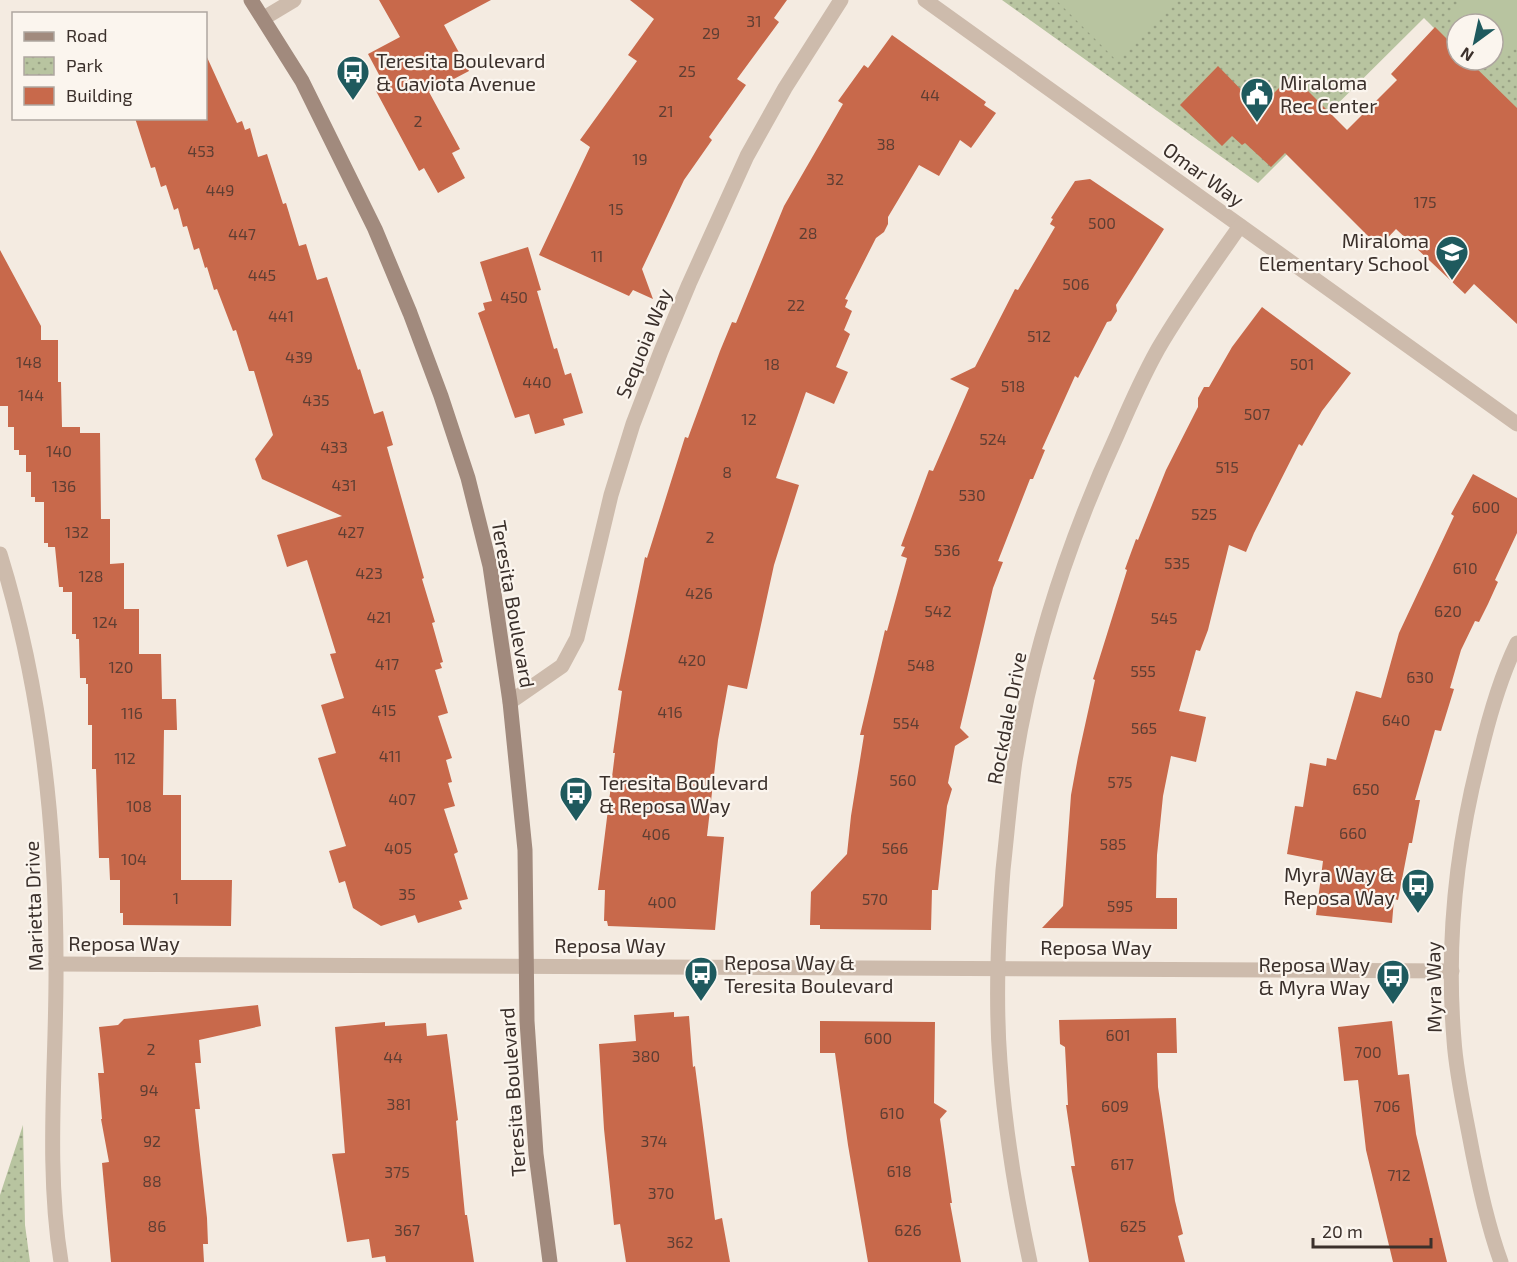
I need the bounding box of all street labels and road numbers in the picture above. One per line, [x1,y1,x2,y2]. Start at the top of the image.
street label: Omar Way [1159,137,1249,212]
street label: Sequoia Way [610,284,676,402]
street label: Teresita Boulevard [487,519,541,689]
street label: Rockdale Drive [981,650,1031,786]
street label: Marietta Drive [19,840,47,972]
street label: Reposa Way [68,931,180,955]
street label: Reposa Way [554,933,666,957]
street label: Reposa Way [1040,935,1152,959]
street label: Myra Way [1420,941,1446,1033]
street label: Teresita Boulevard [494,1007,530,1177]

